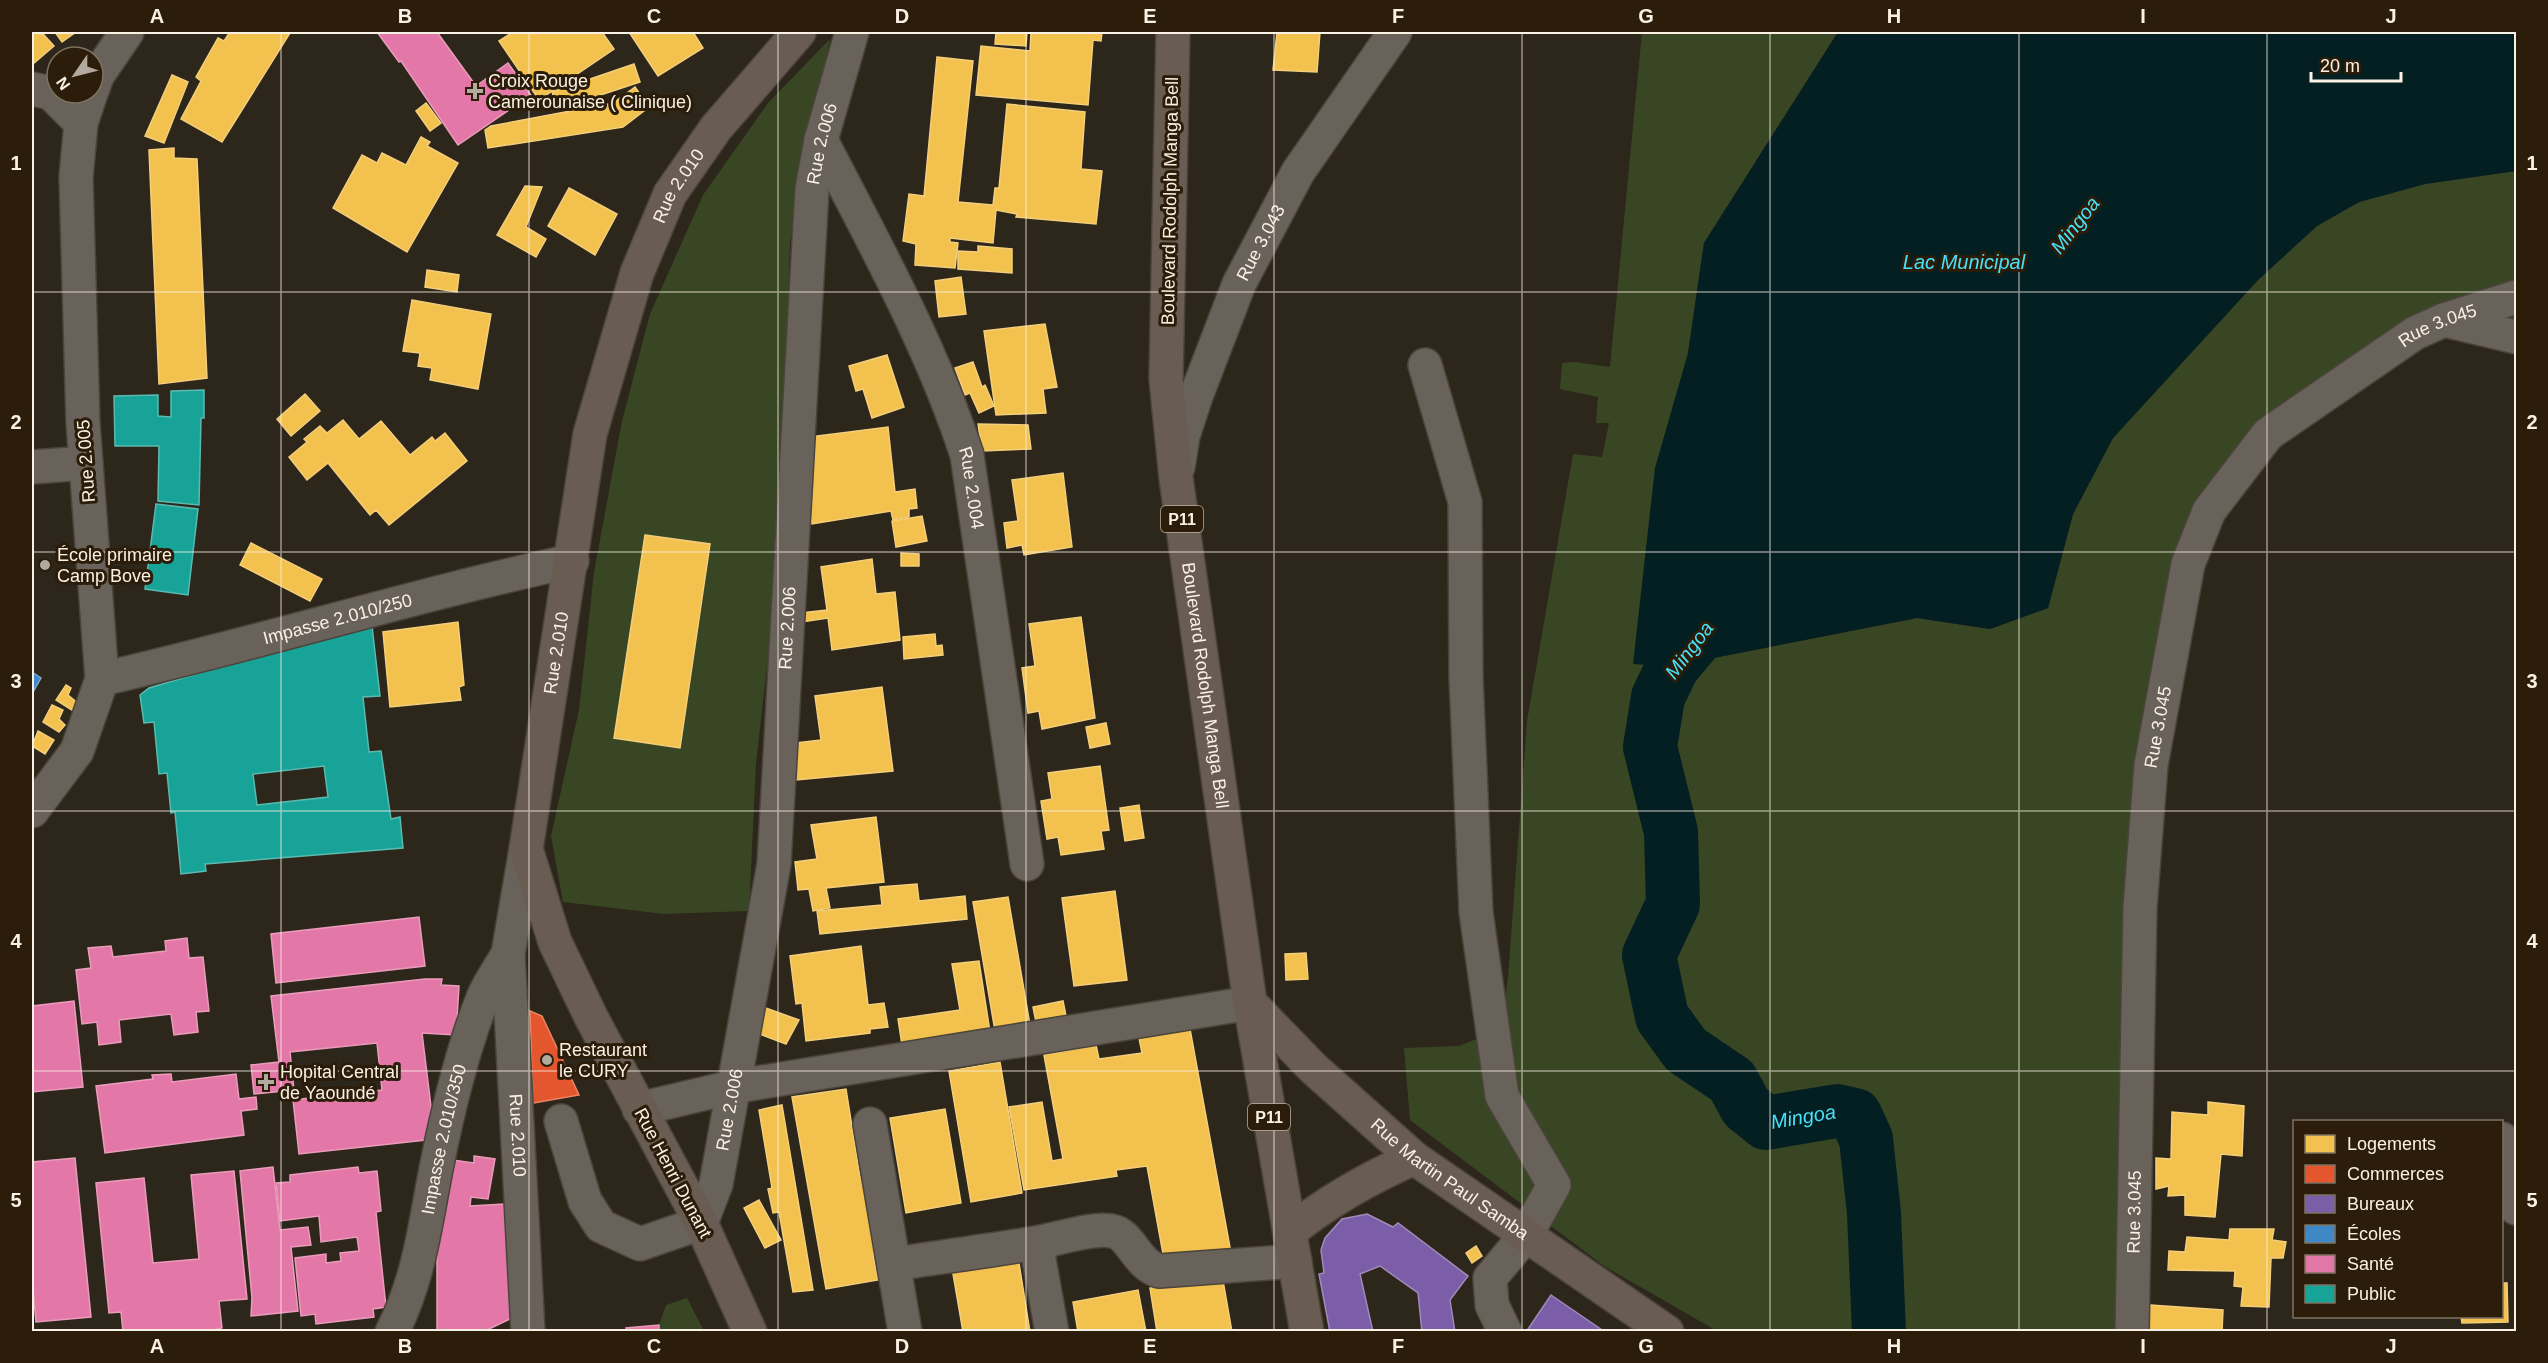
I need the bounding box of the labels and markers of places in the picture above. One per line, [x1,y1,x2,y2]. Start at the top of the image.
place label: Croix Rouge Camerounaise ( Clinique) [488,71,692,112]
marker: Croix Rouge Camerounaise ( Clinique) [466,82,484,100]
place label: École primaire Camp Bove [57,545,172,586]
marker: École primaire Camp Bove [38,558,52,572]
place label: Restaurant le CURY [559,1040,647,1081]
marker: Restaurant le CURY [540,1053,554,1067]
place label: Hopital Central de Yaoundé [280,1062,399,1103]
marker: Hopital Central de Yaoundé [257,1073,275,1091]

